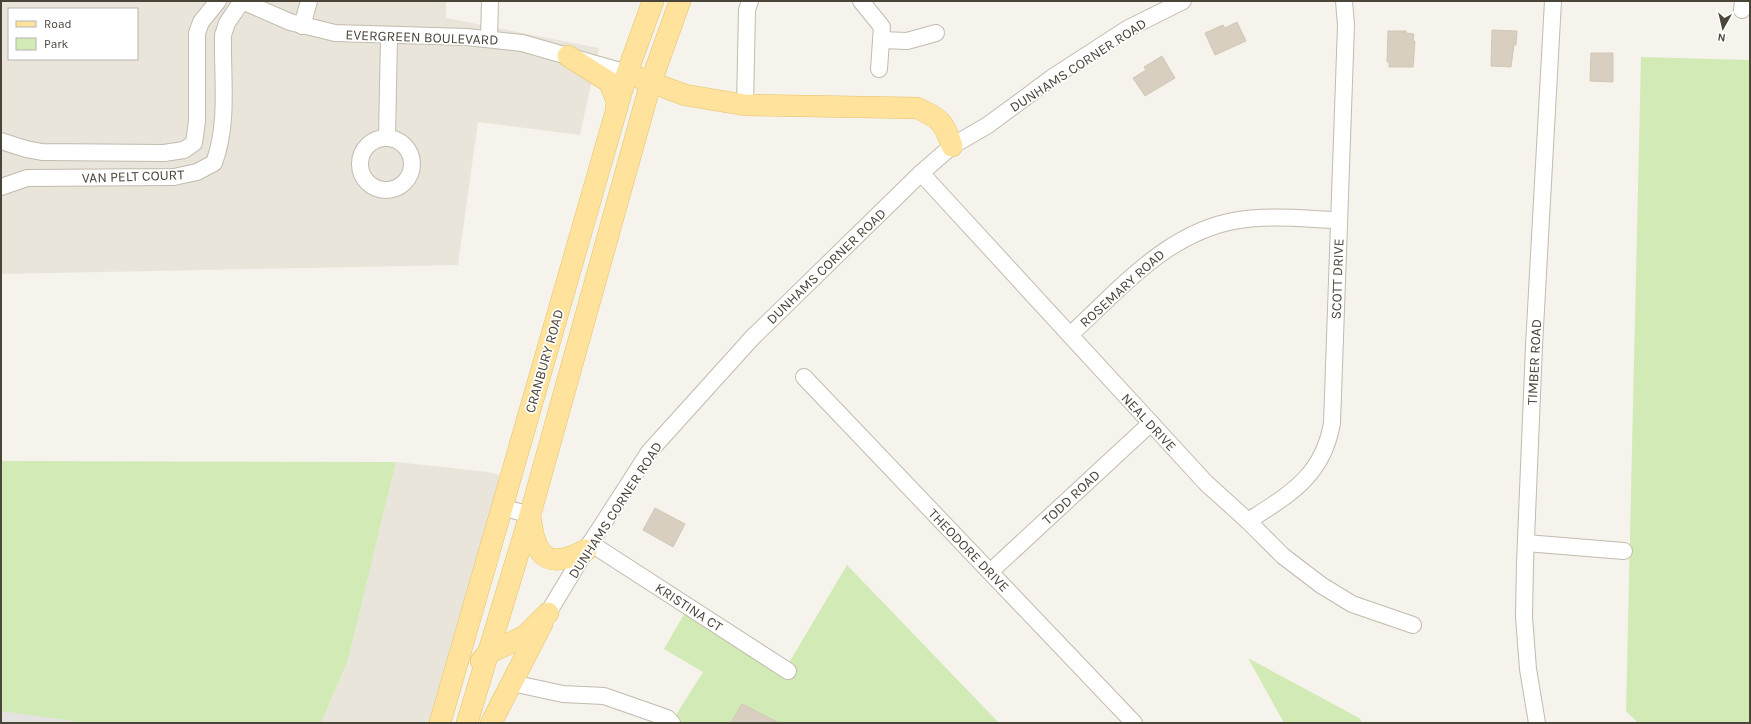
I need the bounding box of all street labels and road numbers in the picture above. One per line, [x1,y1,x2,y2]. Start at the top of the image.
street label: DUNHAMS CORNER ROAD [1007,15,1150,116]
street label: EVERGREEN BOULEVARD [345,26,499,49]
street label: VAN PELT COURT [81,166,185,187]
street label: DUNHAMS CORNER ROAD [763,205,890,328]
street label: SCOTT DRIVE [1328,238,1347,320]
street label: ROSEMARY ROAD [1076,246,1168,331]
street label: CRANBURY ROAD [522,307,567,415]
street label: TIMBER ROAD [1524,319,1545,405]
street label: NEAL DRIVE [1118,390,1180,455]
street label: DUNHAMS CORNER ROAD [565,439,666,582]
street label: TODD ROAD [1039,466,1104,528]
street label: THEODORE DRIVE [925,505,1013,595]
street label: KRISTINA CT [652,579,726,635]

